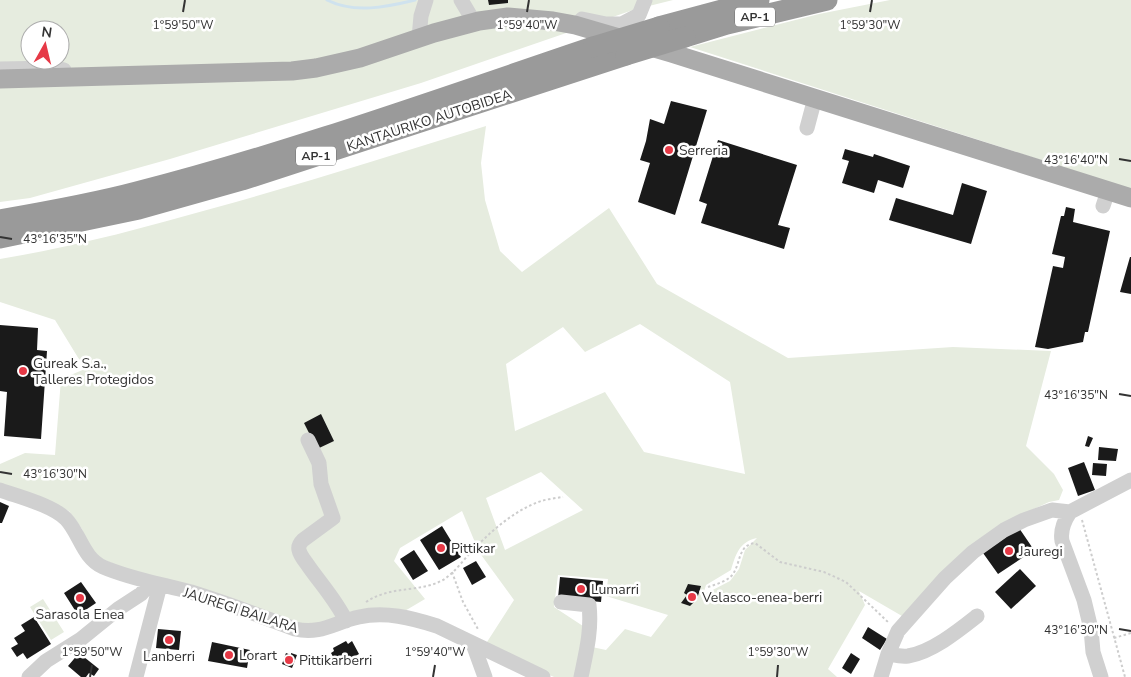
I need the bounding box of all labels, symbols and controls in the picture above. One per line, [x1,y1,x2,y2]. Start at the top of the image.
road number: AP-1 [735,8,775,26]
text: 1°59'50"W [152,17,214,33]
text: 1°59'40"W [496,17,558,33]
text: 1°59'30"W [839,17,901,33]
north arrow [20,20,70,70]
text: N [40,22,53,43]
street label: KANTAURIKO AUTOBIDEA [344,85,514,156]
place label: Serreria [679,141,728,160]
marker: Serreria [663,144,675,156]
road number: AP-1 [296,146,336,166]
text: 43°16'40"N [1044,152,1108,168]
text: 43°16'35"N [23,231,87,247]
place label: Gureak S.a., Talleres Protegidos [33,354,154,389]
marker: Gureak S.a., Talleres Protegidos [17,365,29,377]
text: 43°16'35"N [1044,387,1108,403]
text: 43°16'30"N [23,466,87,482]
place label: Pittikar [451,539,495,558]
marker: Pittikar [435,542,447,554]
place label: Jauregi [1018,542,1063,561]
marker: Jauregi [1003,545,1015,557]
place label: Lumarri [591,580,639,599]
street label: JAUREGI BAILARA [180,583,301,638]
marker: Lumarri [575,583,587,595]
place label: Velasco-enea-berri [701,588,822,607]
marker: Velasco-enea-berri [686,591,698,603]
marker: Sarasola Enea [74,592,86,604]
place label: Sarasola Enea [35,605,125,624]
text: 43°16'30"N [1044,622,1108,638]
marker: Lanberri [163,634,175,646]
text: 1°59'50"W [61,644,123,660]
text: 1°59'40"W [404,644,466,660]
text: 1°59'30"W [747,644,809,660]
place label: Lorart [239,646,277,665]
place label: Lanberri [143,647,195,666]
marker: Lorart [223,649,235,661]
place label: Pittikarberri [299,651,372,670]
marker: Pittikarberri [283,654,295,666]

